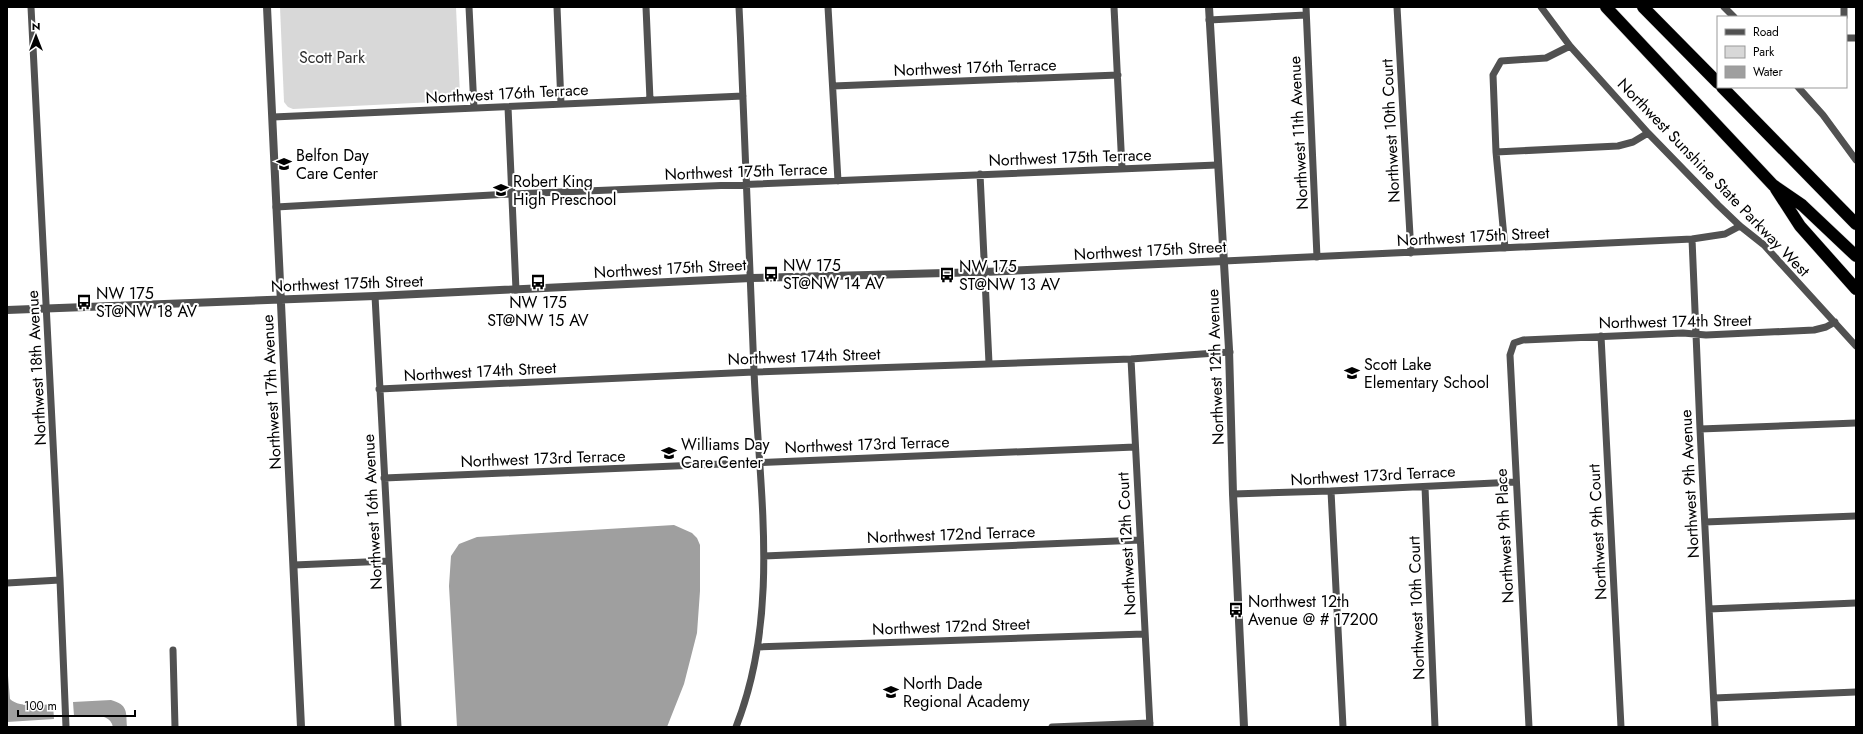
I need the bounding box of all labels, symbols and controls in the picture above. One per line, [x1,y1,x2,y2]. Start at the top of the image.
north arrow [16,16,56,56]
legend [1717,16,1847,88]
text: N [32,18,40,34]
text: Road [1753,23,1779,41]
text: Park [1753,43,1775,61]
park label: Scott Park [299,46,366,69]
street label: Northwest 176th Terrace [893,53,1057,82]
street label: Northwest 11th Avenue [1283,55,1314,210]
street label: Northwest 10th Court [1375,58,1406,203]
text: Water [1753,63,1784,81]
street label: Northwest Sunshine State Parkway West [1612,73,1815,282]
street label: Northwest 176th Terrace [425,78,589,109]
street label: Northwest 175th Terrace [988,143,1152,172]
place label: Belfon Day Care Center [296,144,379,185]
school or university icon: Belfon Day Care Center [275,155,293,173]
street label: Northwest 175th Terrace [664,157,828,186]
place label: Robert King High Preschool [513,170,617,211]
school or university icon: Robert King High Preschool [492,181,510,199]
street label: Northwest 175th Street [1396,221,1550,252]
street label: Northwest 175th Street [1073,235,1227,266]
street label: Northwest 175th Street [593,253,747,284]
place label: NW 175 ST@NW 14 AV [783,254,885,295]
place label: NW 175 ST@NW 13 AV [959,255,1060,296]
bus stop icon: NW 175 ST@NW 14 AV [762,265,780,283]
bus stop icon: NW 175 ST@NW 13 AV [938,266,956,284]
street label: Northwest 175th Street [270,269,424,298]
bus stop icon: NW 175 ST@NW 15 AV [529,273,547,291]
place label: NW 175 ST@NW 18 AV [96,282,197,323]
street label: Northwest 12th Avenue [1201,289,1230,445]
street label: Northwest 18th Avenue [21,290,52,446]
place label: NW 175 ST@NW 15 AV [487,291,589,332]
bus stop icon: NW 175 ST@NW 18 AV [75,293,93,311]
street label: Northwest 174th Street [1598,309,1752,334]
street label: Northwest 17th Avenue [256,314,287,470]
street label: Northwest 174th Street [727,342,881,371]
place label: Scott Lake Elementary School [1364,353,1489,394]
street label: Northwest 174th Street [403,356,557,387]
school or university icon: Scott Lake Elementary School [1343,364,1361,382]
street label: Northwest 9th Avenue [1674,409,1705,559]
street label: Northwest 173rd Terrace [784,430,950,459]
street label: Northwest 16th Avenue [357,433,388,591]
place label: Williams Day Care Center [681,433,770,474]
street label: Northwest 173rd Terrace [460,444,626,473]
school or university icon: Williams Day Care Center [660,444,678,462]
street label: Northwest 173rd Terrace [1290,460,1456,491]
street label: Northwest 9th Court [1582,463,1613,601]
street label: Northwest 9th Place [1489,468,1520,604]
street label: Northwest 12th Court [1111,472,1142,616]
street label: Northwest 172nd Terrace [866,520,1036,549]
street label: Northwest 10th Court [1402,535,1431,680]
place label: Northwest 12th Avenue @ # 17200 [1248,590,1378,631]
bus stop icon: Northwest 12th Avenue @ # 17200 [1227,601,1245,619]
street label: Northwest 172nd Street [872,612,1031,641]
place label: North Dade Regional Academy [903,672,1030,713]
school or university icon: North Dade Regional Academy [882,683,900,701]
scale bar [18,692,135,718]
text: 100 m [24,697,57,715]

